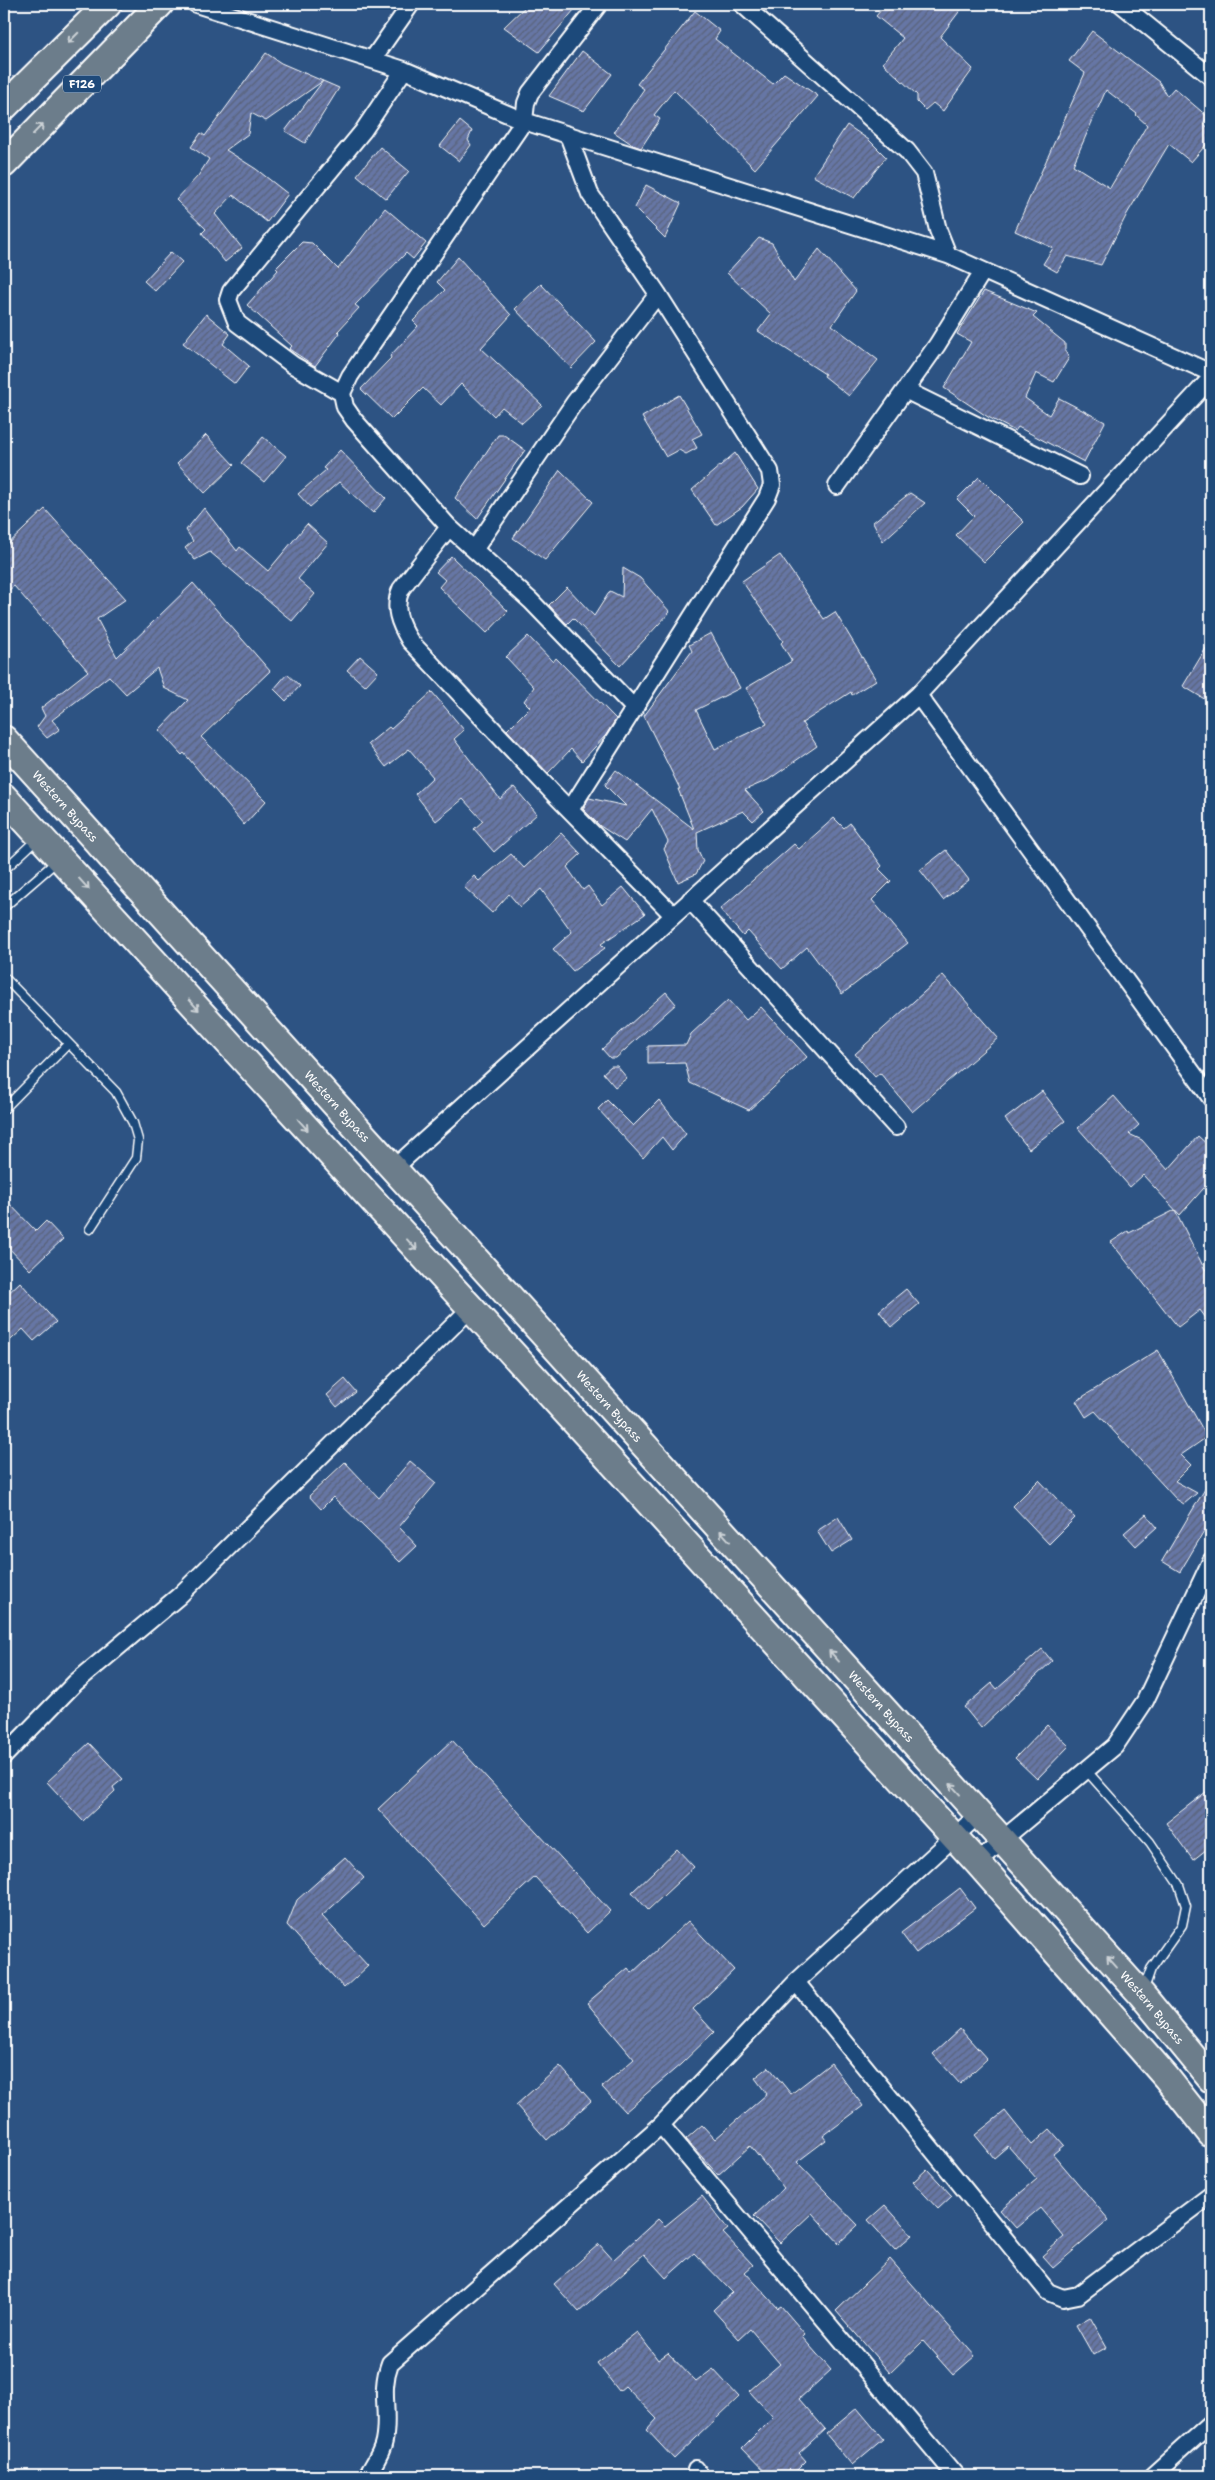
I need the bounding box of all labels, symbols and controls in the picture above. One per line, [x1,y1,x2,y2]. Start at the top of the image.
one-way arrow [68,32,80,44]
road number: F126 [63,76,101,92]
one-way arrow [32,123,44,136]
street label: Western Bypass [28,767,102,846]
one-way arrow [78,878,90,891]
one-way arrow [188,998,199,1011]
street label: Western Bypass [300,1067,374,1146]
one-way arrow [297,1118,309,1131]
one-way arrow [406,1239,418,1252]
street label: Western Bypass [572,1367,646,1446]
one-way arrow [719,1529,731,1542]
one-way arrow [829,1650,840,1663]
street label: Western Bypass [844,1667,918,1746]
one-way arrow [949,1783,961,1796]
one-way arrow [1106,1955,1117,1968]
street label: Western Bypass [1116,1968,1187,2048]

